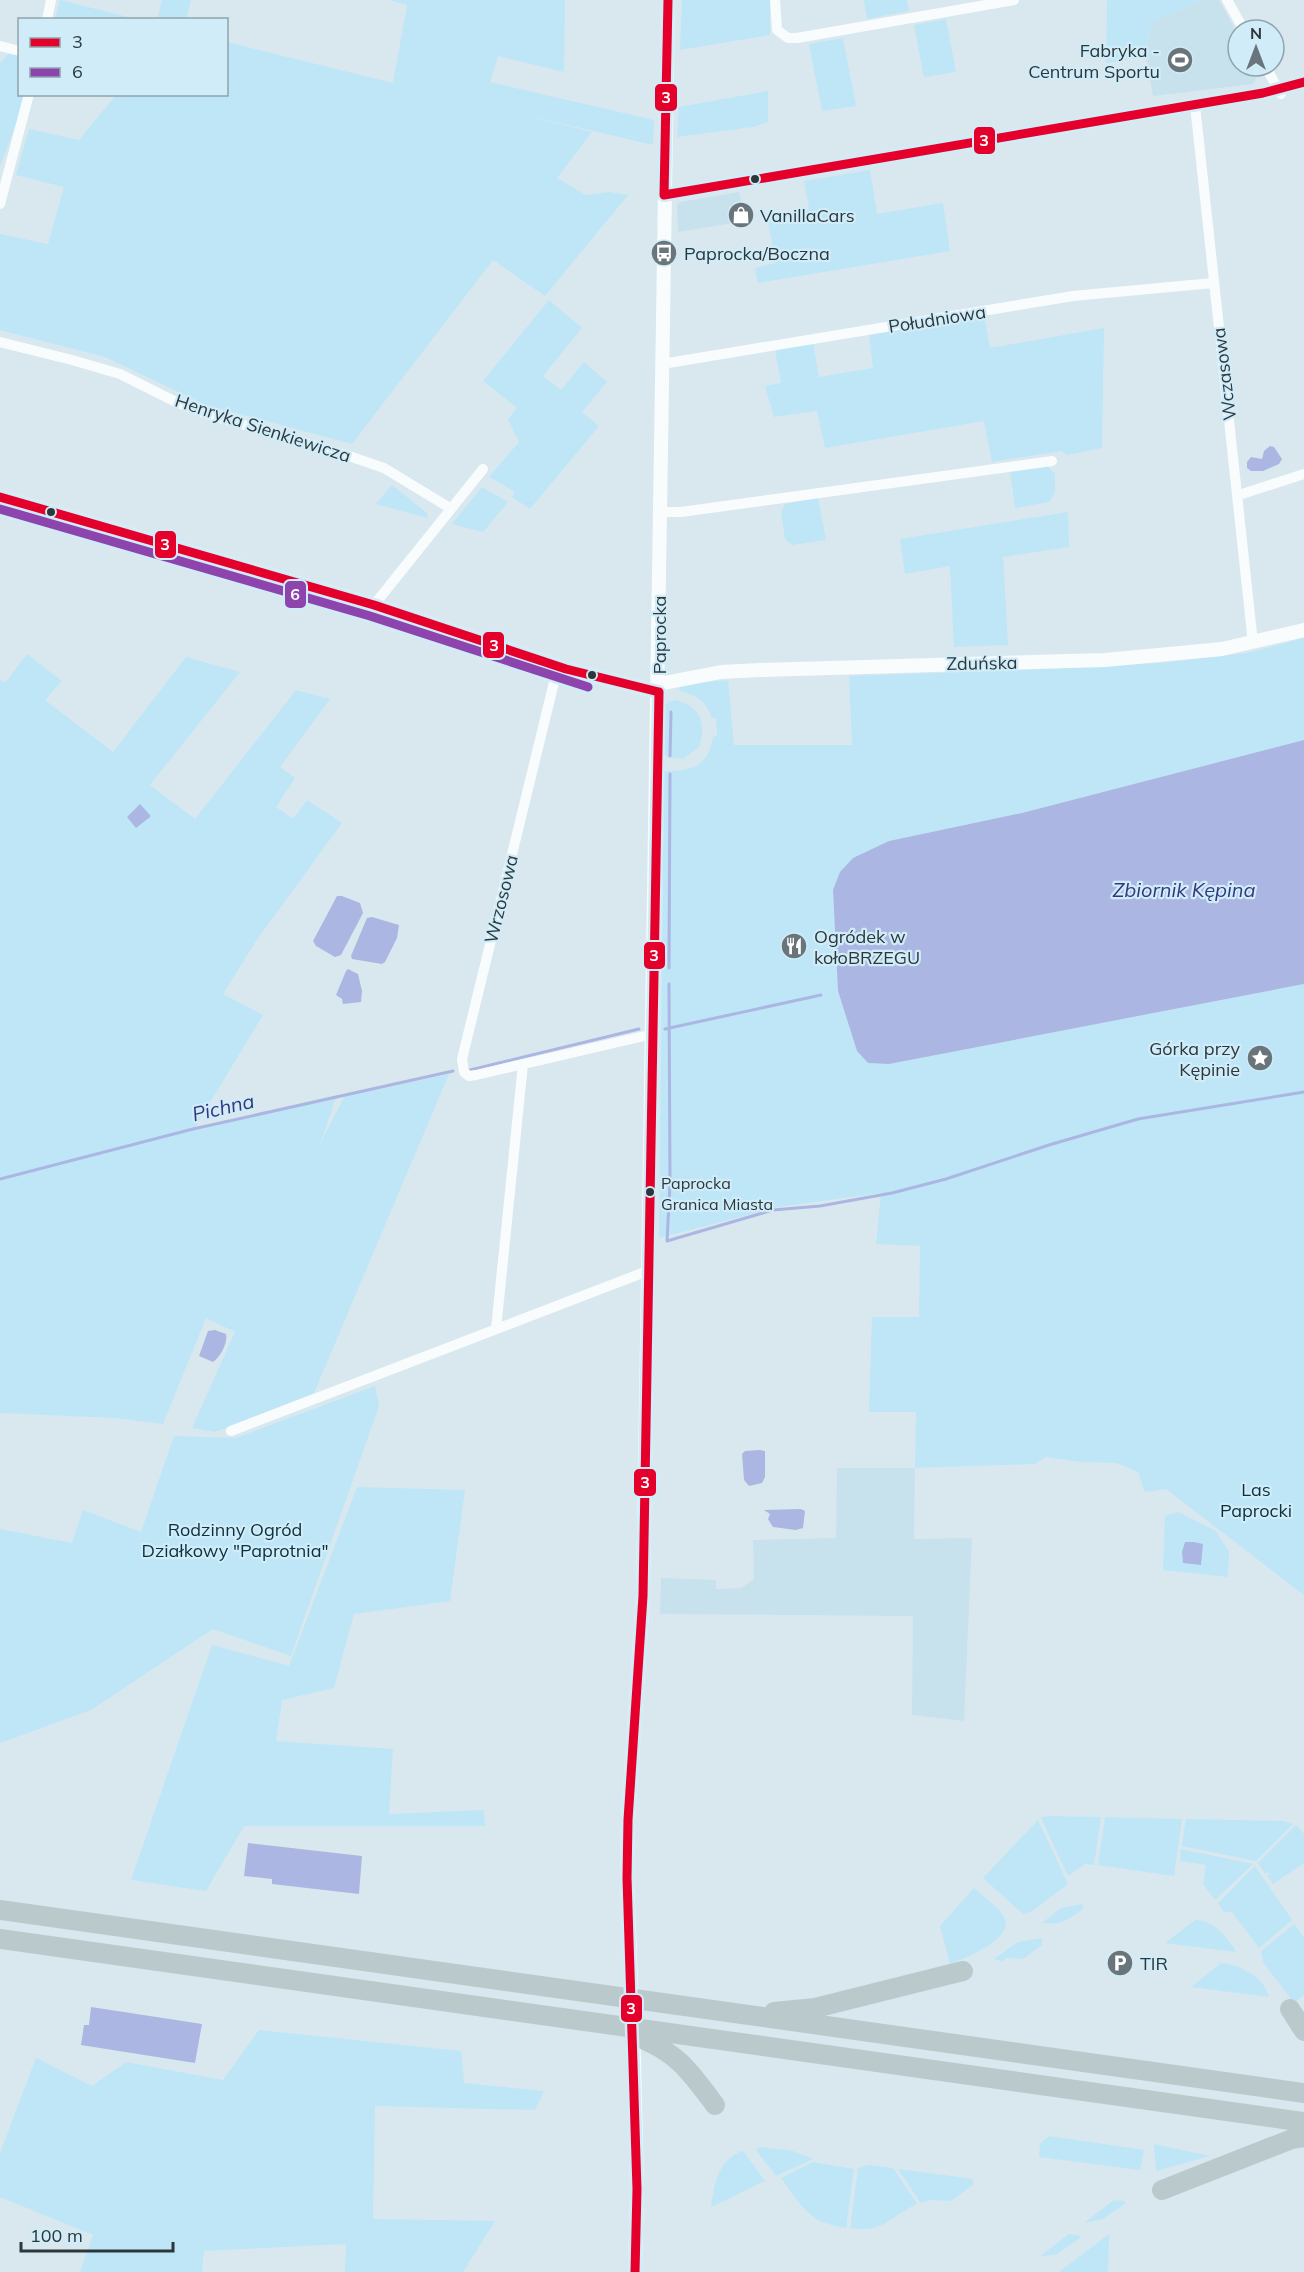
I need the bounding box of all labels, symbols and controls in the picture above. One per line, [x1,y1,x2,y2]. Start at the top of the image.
legend [18,18,228,96]
north arrow [1226,18,1286,78]
text: N [1250,23,1262,43]
text: 3 [72,30,83,53]
place label: Fabryka - Centrum Sportu [1028,39,1160,83]
sports icon: Fabryka - Centrum Sportu [1165,45,1195,75]
text: 6 [72,60,83,83]
line badge: 3 [654,83,678,112]
text: 3 [661,87,671,107]
line badge: 3 [973,126,996,155]
text: 3 [979,130,989,150]
unlabelled marker [749,173,761,185]
shop icon: VanillaCars [726,200,756,230]
place label: VanillaCars [760,204,855,227]
bus stop icon: Paprocka/Boczna [649,238,679,268]
place label: Paprocka/Boczna [684,242,830,265]
street label: Południowa [887,300,987,338]
street label: Wczasowa [1207,326,1241,422]
street label: Henryka Sienkiewicza [172,389,354,467]
unlabelled marker [45,506,57,518]
line badge: 3 [154,530,177,559]
text: 3 [160,534,170,554]
line badge: 6 [284,580,307,609]
text: 6 [290,584,300,604]
street label: Paprocka [648,596,671,674]
line badge: 3 [482,631,505,659]
text: 3 [489,635,499,655]
street label: Zduńska [946,651,1018,675]
unlabelled marker [586,669,598,681]
street label: Wrzosowa [479,852,523,946]
water label: Zbiornik Kępina [1112,877,1256,902]
place label: Ogródek w kołoBRZEGU [814,925,920,969]
restaurant icon: Ogródek w kołoBRZEGU [779,931,809,961]
line badge: 3 [643,941,666,970]
text: 3 [649,945,659,965]
place label: Górka przy Kępinie [1149,1037,1240,1081]
place icon: Górka przy Kępinie [1245,1043,1275,1073]
water label: Pichna [189,1088,257,1126]
place label: Paprocka Granica Miasta [661,1173,773,1214]
marker: Paprocka Granica Miasta [644,1186,656,1198]
line badge: 3 [633,1468,657,1497]
text: 3 [640,1472,650,1492]
park label: Las Paprocki [1220,1478,1292,1522]
park label: Rodzinny Ogród Działkowy "Paprotnia" [142,1518,329,1562]
parking icon: TIR [1105,1948,1135,1978]
place label: TIR [1140,1952,1168,1975]
line badge: 3 [620,1994,643,2023]
text: 3 [626,1998,636,2018]
scale bar [21,2215,172,2253]
text: 100 m [30,2224,83,2247]

